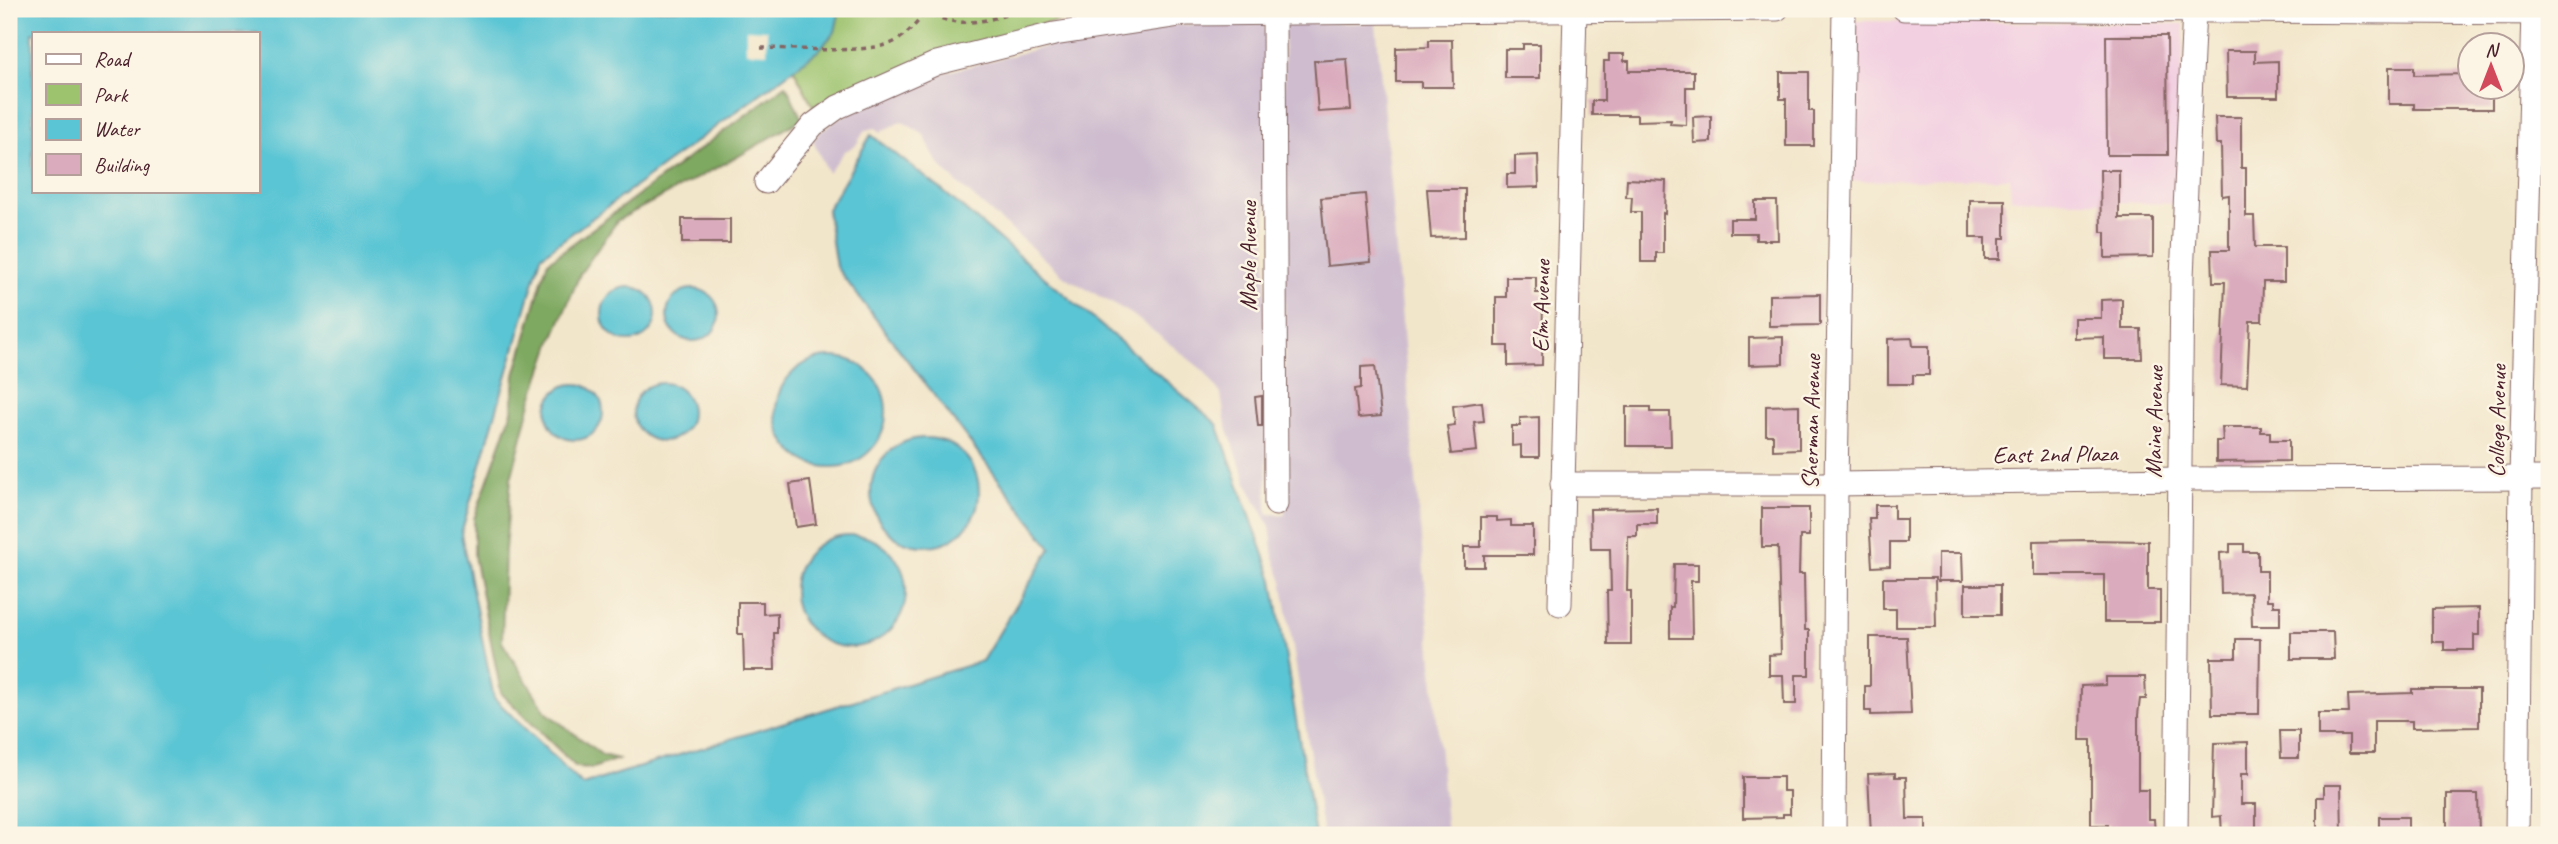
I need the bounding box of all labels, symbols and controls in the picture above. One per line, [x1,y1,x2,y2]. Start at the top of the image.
legend [32,32,259,192]
north arrow [2456,32,2526,102]
text: N [2485,38,2500,62]
text: Road [94,46,133,72]
text: Park [94,82,129,108]
text: Water [94,116,141,142]
text: Building [94,152,151,178]
street label: Maple Avenue [1233,199,1263,311]
street label: Elm Avenue [1525,257,1557,353]
street label: Sherman Avenue [1795,352,1827,490]
street label: College Avenue [2481,362,2513,478]
street label: Maine Avenue [2138,364,2170,478]
street label: East 2nd Plaza [1992,438,2119,470]

